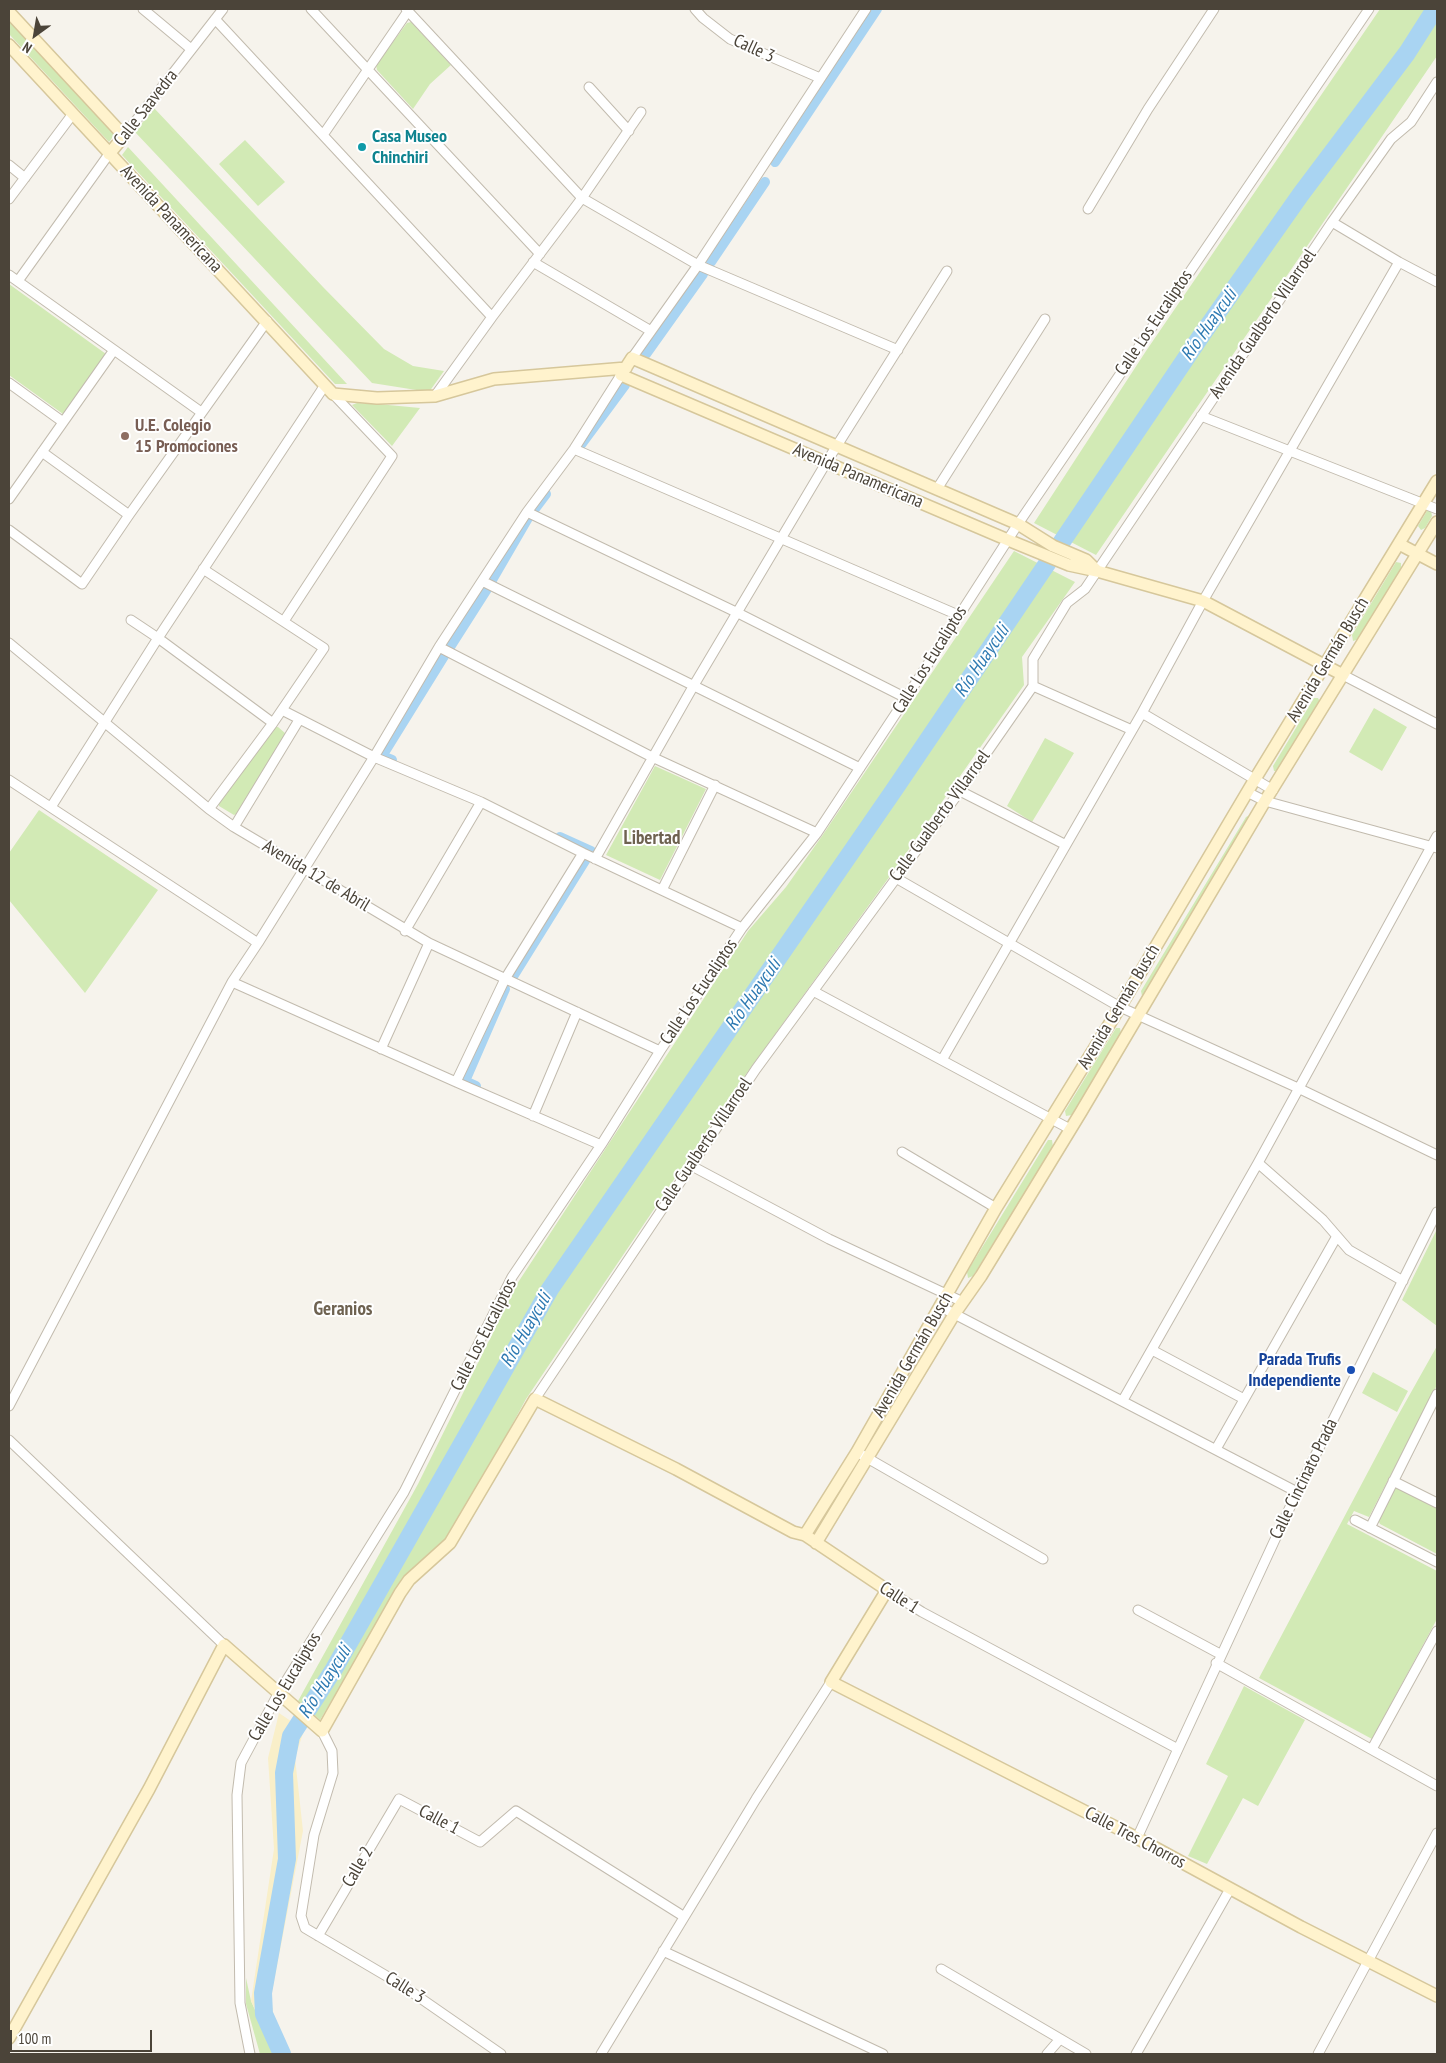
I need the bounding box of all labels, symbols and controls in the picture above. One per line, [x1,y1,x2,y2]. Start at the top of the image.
north arrow [10,10,60,60]
street label: Calle 3 [730,30,778,68]
text: N [19,38,35,57]
street label: Calle Saavedra [109,65,183,151]
place label: Casa Museo Chinchiri [372,126,447,168]
marker: Casa Museo Chinchiri [356,141,368,153]
street label: Avenida Panamericana [115,161,227,277]
street label: Avenida Gualberto Villarroel [1205,245,1321,403]
street label: Calle Los Eucaliptos [1111,266,1197,380]
water label: Río Huayculi [1176,285,1242,365]
place label: U.E. Colegio 15 Promociones [135,415,238,458]
marker: U.E. Colegio 15 Promociones [119,430,131,442]
street label: Avenida Panamericana [790,439,926,513]
street label: Avenida Germán Busch [1282,594,1374,726]
street label: Calle Los Eucaliptos [888,602,972,718]
water label: Río Huayculi [950,621,1014,701]
street label: Calle Gualberto Villarroel [885,746,995,886]
district label: Libertad [624,828,680,850]
street label: Avenida 12 de Abril [258,835,374,917]
street label: Calle Los Eucaliptos [656,935,742,1049]
street label: Avenida Germán Busch [1073,941,1165,1073]
water label: Río Huayculi [720,955,786,1035]
street label: Calle Gualberto Villarroel [651,1074,757,1216]
street label: Calle Los Eucaliptos [446,1275,522,1395]
street label: Avenida Germán Busch [868,1288,958,1422]
water label: Río Huayculi [496,1289,556,1371]
district label: Geranios [314,1299,372,1321]
place label: Parada Trufis Independiente [1248,1349,1341,1392]
marker: Parada Trufis Independiente [1345,1364,1357,1376]
street label: Calle Cincinato Prada [1265,1415,1343,1543]
street label: Calle 1 [875,1577,923,1619]
street label: Calle Los Eucaliptos [244,1629,326,1745]
water label: Río Huayculi [294,1641,356,1723]
street label: Calle 1 [415,1800,463,1840]
street label: Calle Tres Chorros [1081,1802,1189,1874]
street label: Calle 2 [338,1843,378,1891]
street label: Calle 3 [381,1967,429,2009]
scale bar [12,2020,155,2052]
text: 100 m [18,2029,51,2048]

